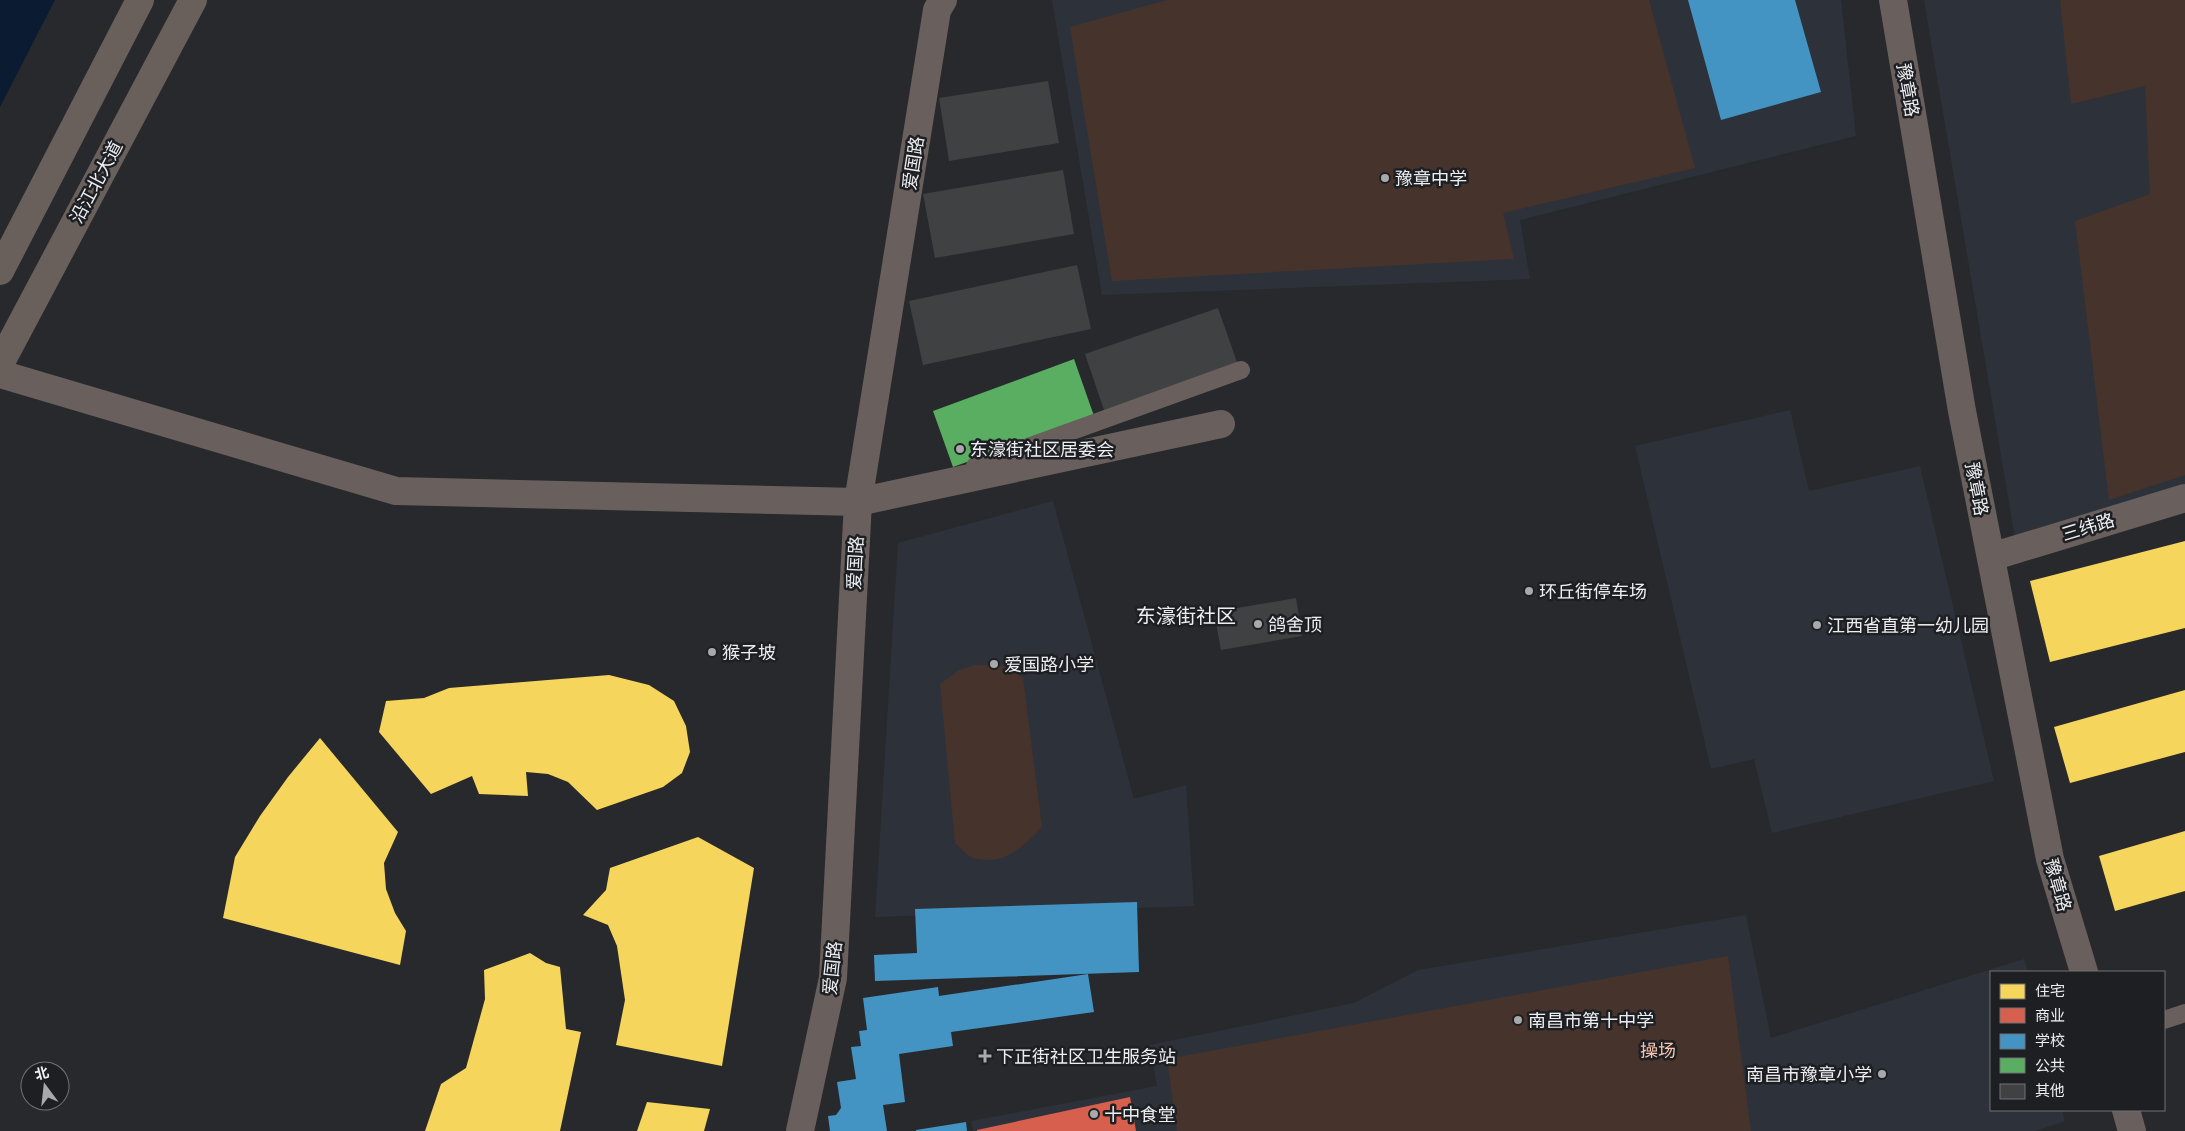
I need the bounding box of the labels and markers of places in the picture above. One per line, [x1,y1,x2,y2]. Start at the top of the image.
place label: 豫章中学 [1395,168,1467,189]
marker: 豫章中学 [1379,172,1391,184]
place label: 东濠街社区居委会 [970,439,1114,460]
marker: 东濠街社区居委会 [954,443,966,455]
place label: 环丘街停车场 [1539,581,1647,602]
marker: 环丘街停车场 [1523,585,1535,597]
place label: 鸽舍顶 [1268,614,1322,635]
place label: 江西省直第一幼儿园 [1827,615,1989,636]
marker: 鸽舍顶 [1252,618,1264,630]
marker: 江西省直第一幼儿园 [1811,619,1823,631]
place label: 猴子坡 [722,642,776,663]
marker: 猴子坡 [706,646,718,658]
place label: 爱国路小学 [1004,654,1094,675]
marker: 爱国路小学 [988,658,1000,670]
place label: 南昌市第十中学 [1528,1010,1654,1031]
marker: 南昌市第十中学 [1512,1014,1524,1026]
place label: 下正街社区卫生服务站 [996,1046,1176,1067]
marker: 下正街社区卫生服务站 [978,1049,992,1063]
place label: 南昌市豫章小学 [1746,1064,1872,1085]
marker: 南昌市豫章小学 [1876,1068,1888,1080]
place label: 十中食堂 [1104,1104,1176,1125]
marker: 十中食堂 [1088,1108,1100,1120]

